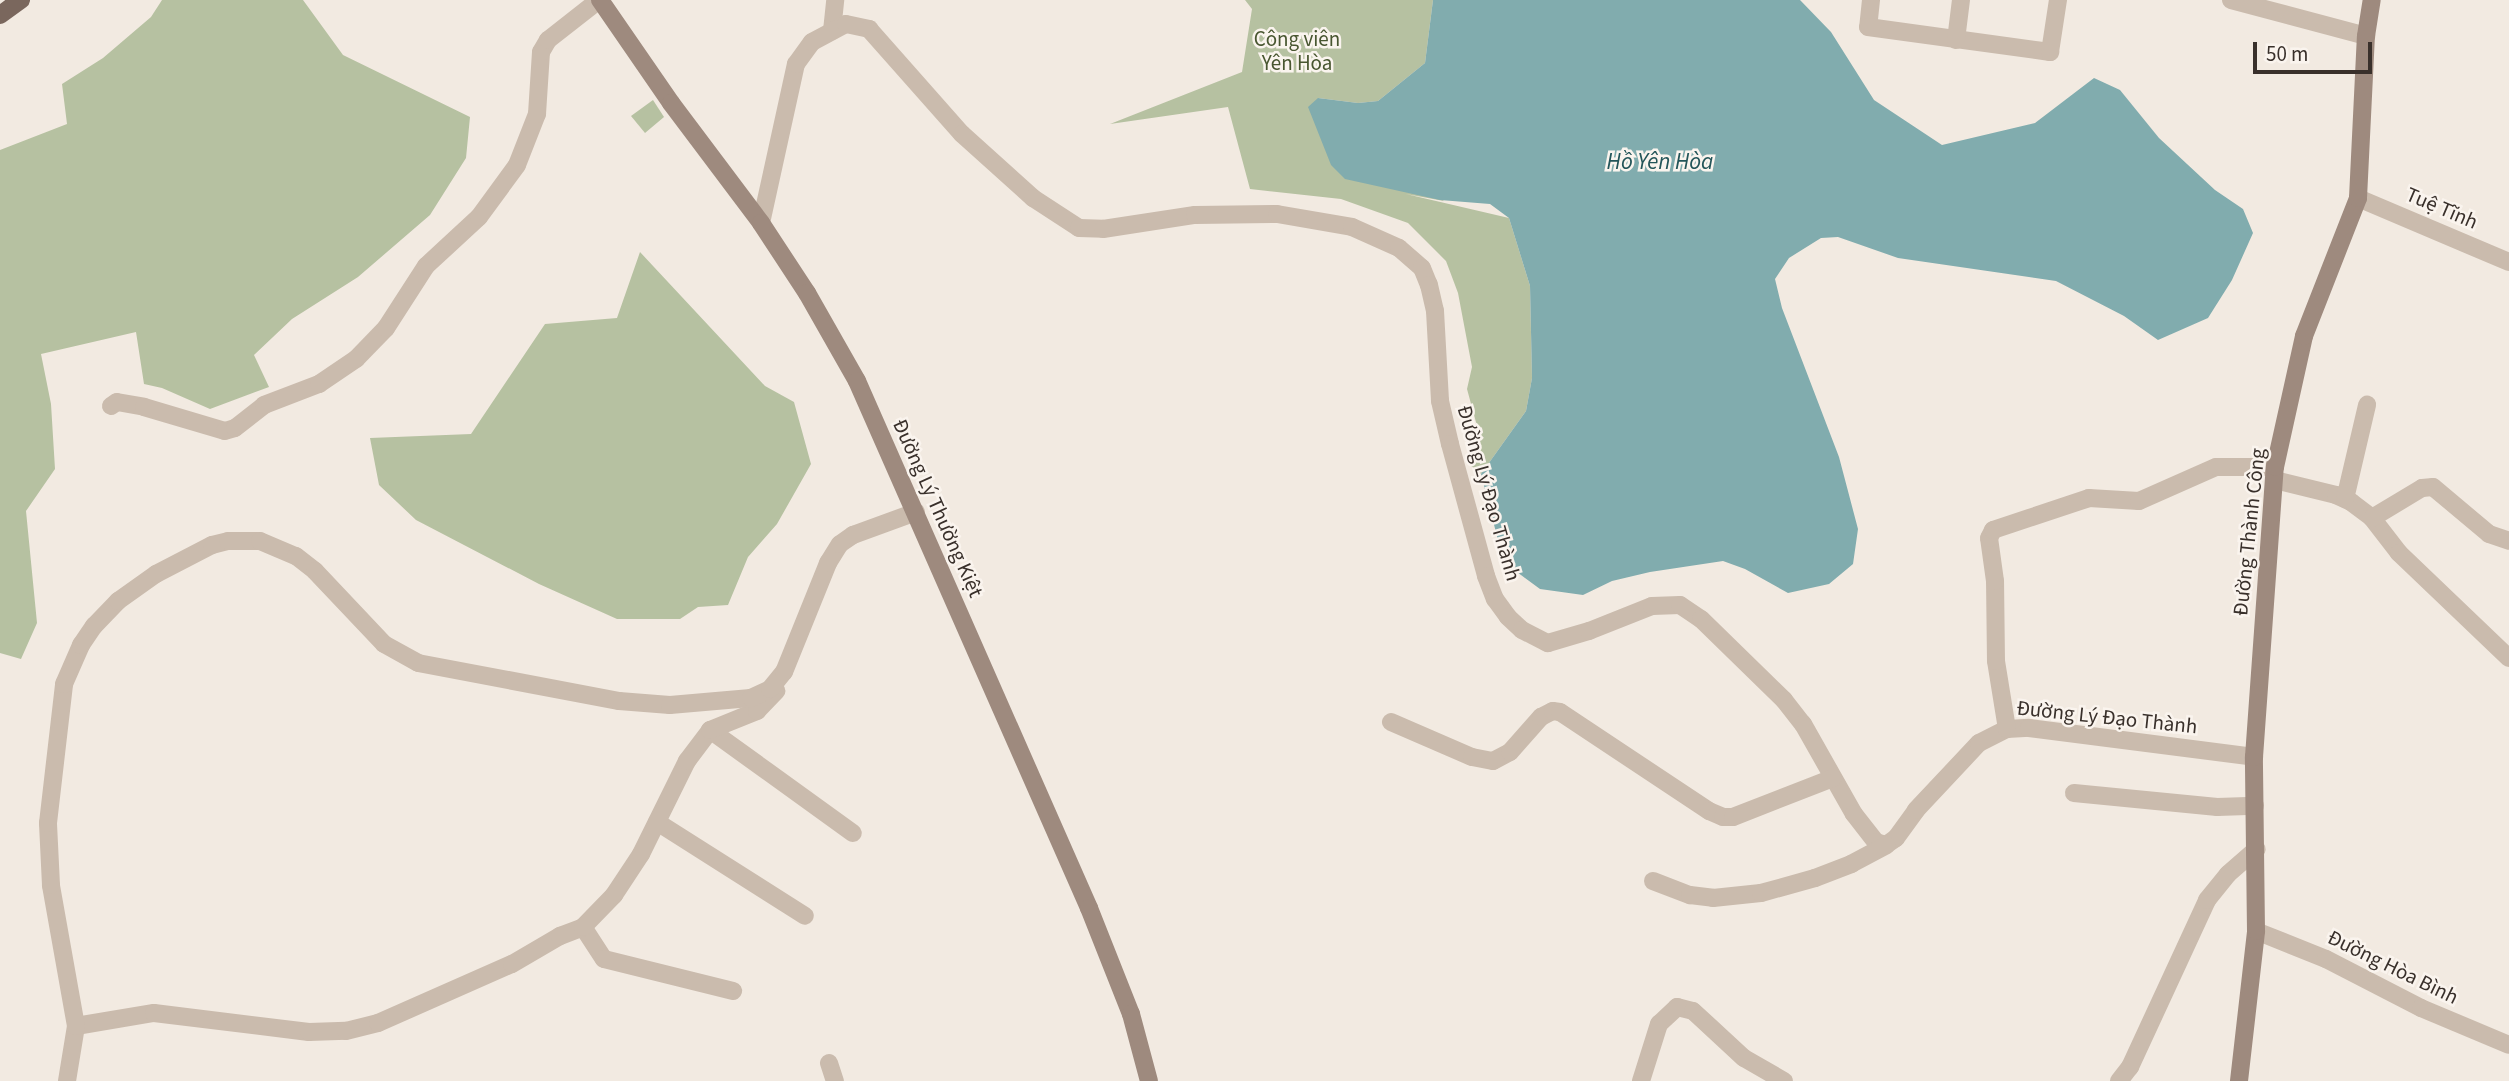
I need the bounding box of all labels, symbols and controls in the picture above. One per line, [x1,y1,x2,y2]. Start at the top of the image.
park label: Công viên Yên Hòa [1254,26,1340,76]
scale bar [2257,28,2376,72]
text: 50 m [2266,39,2308,69]
water label: Hồ Yên Hòa [1607,148,1713,176]
street label: Tuệ Tĩnh [2402,182,2482,234]
street label: Đường Lý Đạo Thành [1452,402,1526,584]
street label: Đường Lý Thường Kiệt [887,415,989,601]
street label: Đường Thành Công [2228,447,2270,617]
street label: Đường Lý Đạo Thành [2015,695,2199,739]
street label: Đường Hòa Bình [2323,924,2463,1010]

